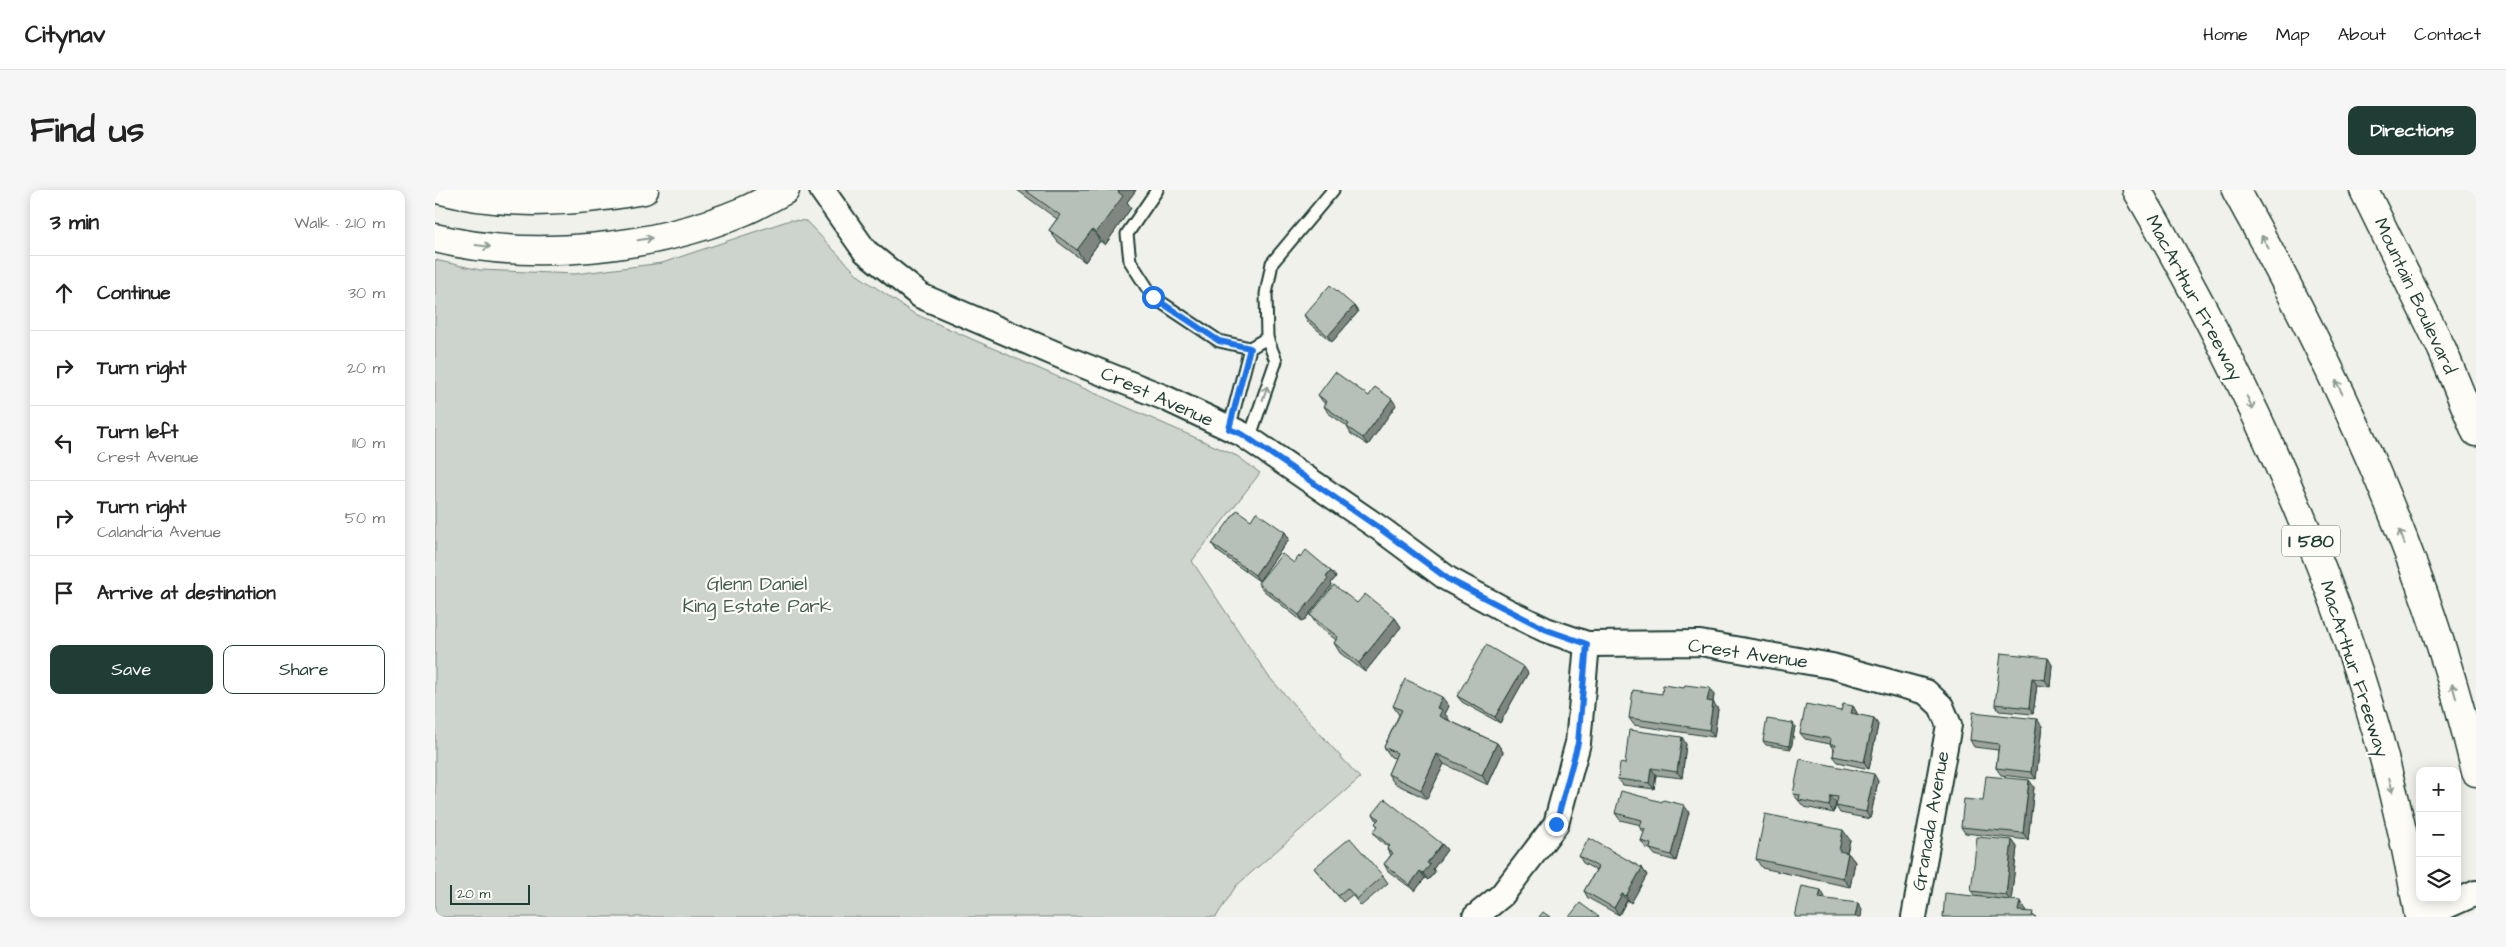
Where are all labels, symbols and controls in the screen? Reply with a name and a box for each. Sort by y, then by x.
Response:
text: Citynav [25,18,105,52]
text: Home [2203,22,2248,47]
text: Map [2276,22,2310,47]
text: About [2338,22,2386,47]
text: Contact [2414,22,2481,47]
text: Find us [30,106,144,155]
button: Directions [2348,106,2476,155]
text: 3 min [50,208,99,237]
street label: MacArthur Freeway [2138,210,2250,387]
text: Walk · 210 m [294,212,385,234]
street label: Mountain Boulevard [2367,213,2463,379]
one-way arrow [636,233,652,243]
one-way arrow [2260,235,2270,250]
one-way arrow [475,241,491,251]
icon: ahead [50,279,78,307]
text: Continue [97,280,171,307]
text: 30 m [348,282,385,304]
route start [1142,286,1165,309]
icon: right [50,354,78,382]
text: Turn right [97,355,186,382]
text: 20 m [347,357,385,379]
street label: Crest Avenue [1096,360,1218,434]
one-way arrow [2334,380,2343,395]
one-way arrow [1261,386,1270,401]
one-way arrow [2245,395,2255,410]
text: Turn left [97,419,178,446]
icon: left [50,429,78,457]
text: 110 m [352,432,385,454]
text: Crest Avenue [97,446,199,468]
text: Turn right [97,494,186,521]
icon: right [50,504,78,532]
text: 50 m [345,507,385,529]
text: Calandria Avenue [97,521,221,543]
road number: I 580 [2282,526,2340,556]
one-way arrow [2397,530,2406,545]
park label: Glenn Daniel King Estate Park [683,571,832,621]
street label: MacArthur Freeway [2312,577,2396,762]
icon: arrive [50,579,78,607]
text: Arrive at destination [97,580,276,607]
street label: Crest Avenue [1686,632,1810,676]
button: Save [50,645,213,694]
button: Share [223,645,385,694]
one-way arrow [2449,683,2459,699]
street label: Granada Avenue [1905,749,1957,893]
map controls [2416,767,2461,902]
button: + [2416,767,2461,812]
one-way arrow [2387,776,2396,792]
button: − [2416,812,2461,857]
route end [1545,813,1568,836]
button: layers [2416,857,2461,902]
scale bar [450,882,530,905]
text: 20 m [457,884,490,904]

